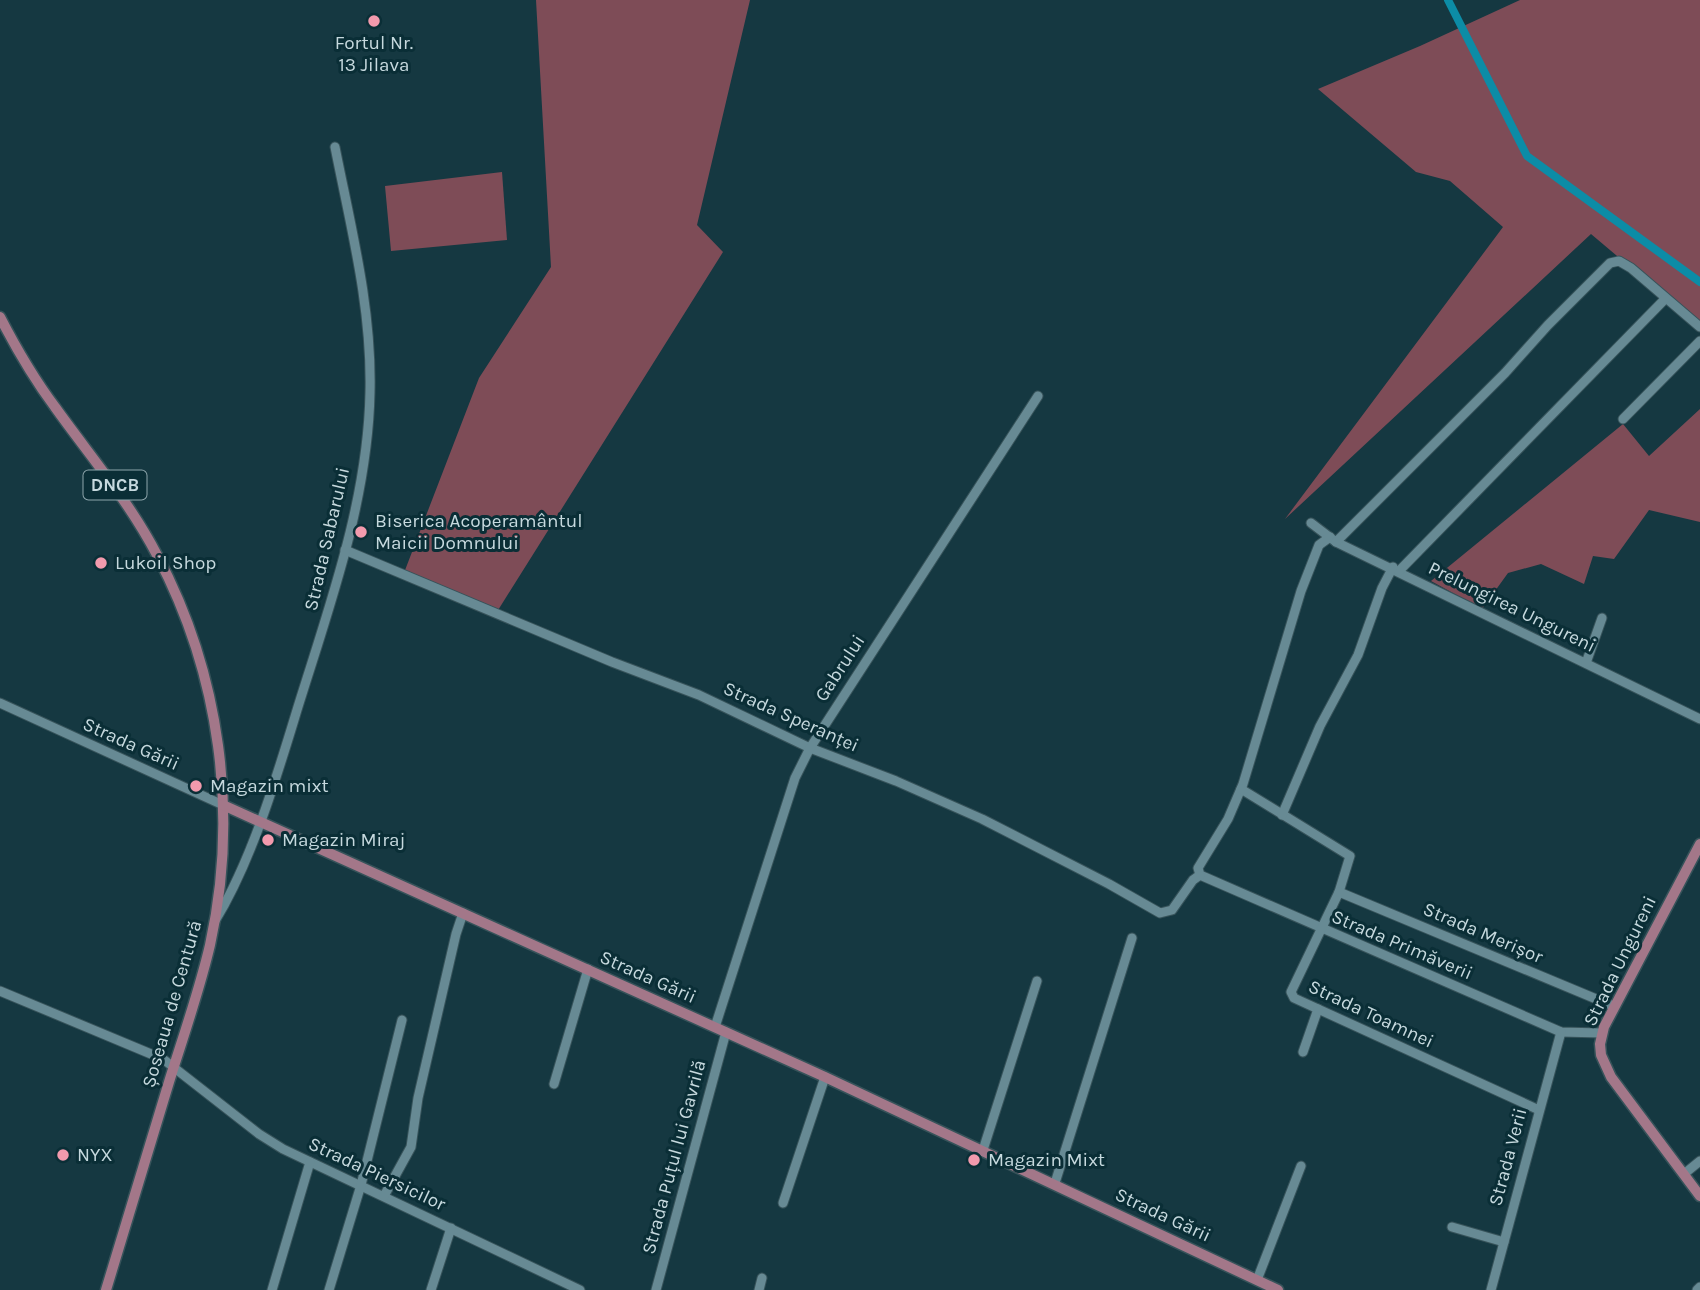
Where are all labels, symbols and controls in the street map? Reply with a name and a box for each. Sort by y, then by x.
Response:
marker: Fortul Nr. 13 Jilava [366,13,382,29]
place label: Fortul Nr. 13 Jilava [335,32,413,76]
street label: Strada Sabarului [300,465,354,613]
road number: DNCB [83,471,146,500]
place label: Biserica Acoperamântul Maicii Domnului [375,510,582,554]
marker: Biserica Acoperamântul Maicii Domnului [353,524,369,540]
place label: Lukoil Shop [115,552,216,574]
marker: Lukoil Shop [93,555,109,571]
street label: Prelungirea Ungureni [1425,557,1599,657]
street label: Gabrului [810,631,870,705]
street label: Strada Speranței [720,677,862,757]
street label: Strada Gării [79,713,183,775]
place label: Magazin mixt [210,775,329,797]
marker: Magazin mixt [188,778,204,794]
place label: Magazin Miraj [282,829,405,851]
marker: Magazin Miraj [260,832,276,848]
street label: Strada Ungureni [1579,892,1661,1030]
street label: Strada Merișor [1420,898,1546,968]
street label: Strada Primăverii [1328,905,1476,985]
street label: Șoseaua de Centură [138,918,206,1090]
street label: Strada Gării [596,946,700,1008]
street label: Strada Toamnei [1305,975,1437,1053]
street label: Strada Puțul lui Gavrilă [637,1057,711,1257]
street label: Strada Verii [1484,1106,1532,1208]
street label: Strada Piersicilor [305,1133,449,1215]
place label: NYX [77,1144,113,1166]
marker: NYX [55,1147,71,1163]
place label: Magazin Mixt [988,1149,1105,1171]
marker: Magazin Mixt [966,1152,982,1168]
street label: Strada Gării [1112,1183,1214,1247]

